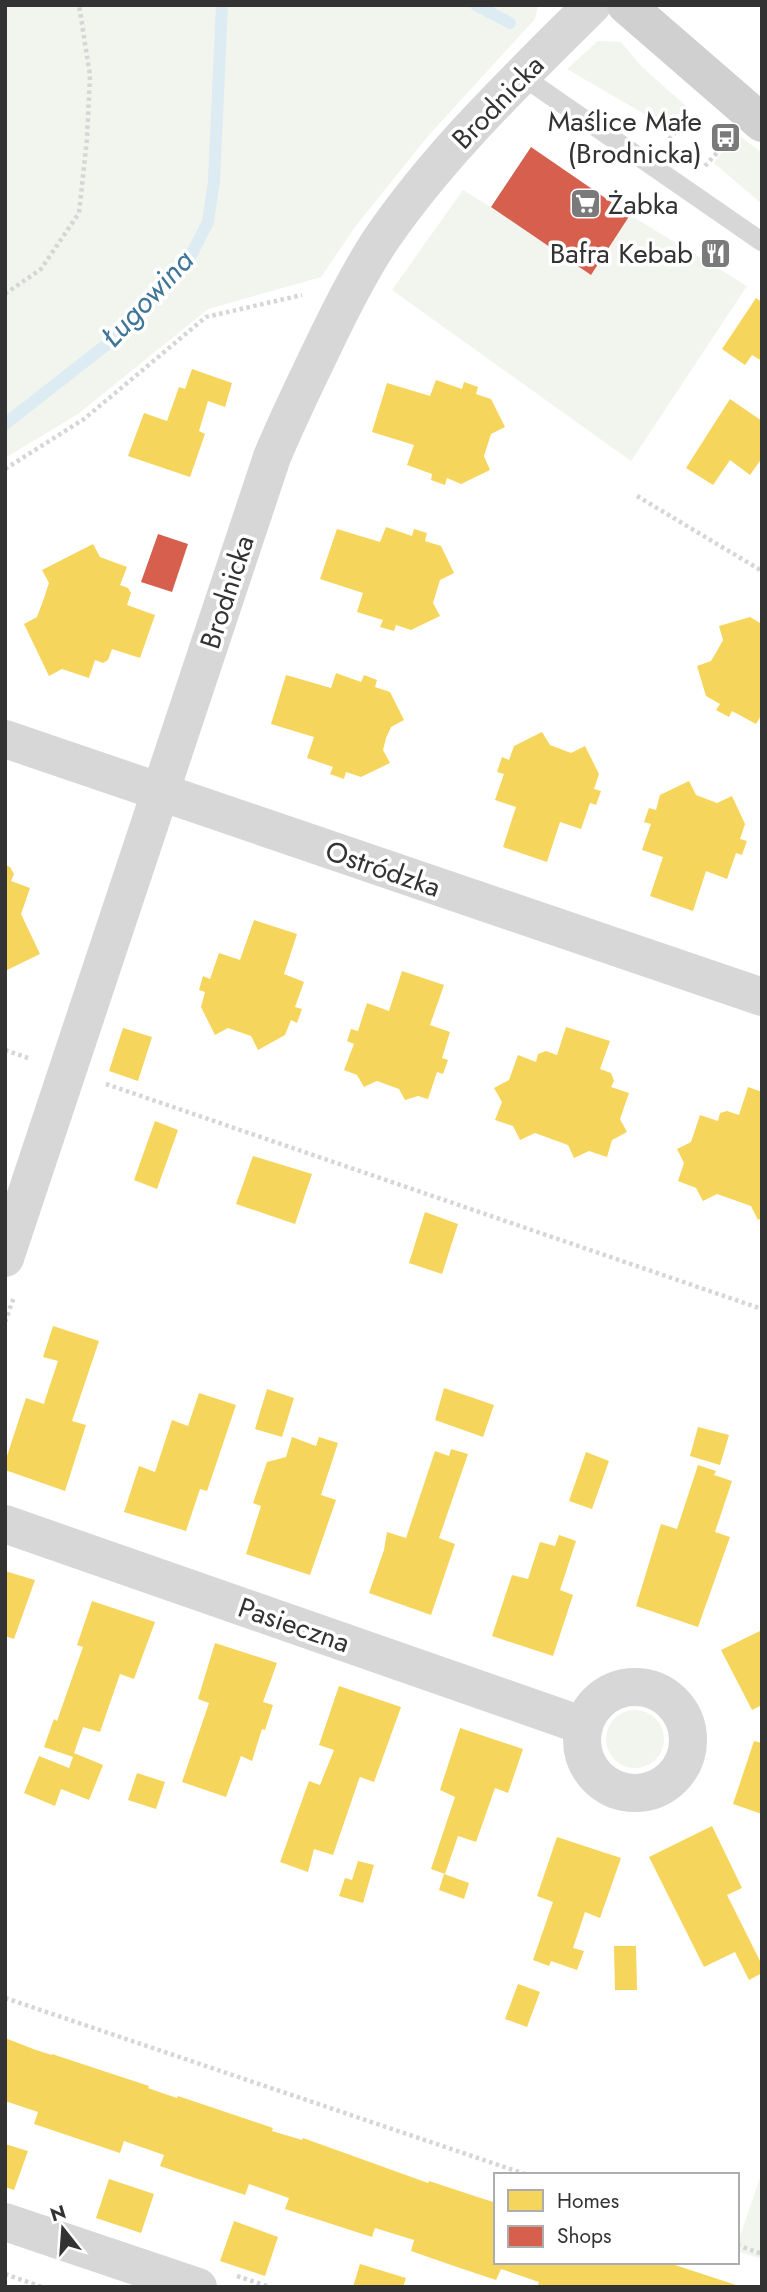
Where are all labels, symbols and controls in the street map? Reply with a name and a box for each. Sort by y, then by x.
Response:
street label: Brodnicka [443,46,553,158]
place label: Maślice Małe (Brodnicka) [548,101,702,174]
bus stop icon: Maślice Małe (Brodnicka) [708,120,742,154]
place label: Żabka [608,184,678,225]
supermarket icon: Żabka [568,187,602,221]
place label: Bafra Kebab [550,233,693,274]
restaurant icon: Bafra Kebab [699,236,733,270]
water label: Ługowina [91,240,204,356]
street label: Brodnicka [189,530,265,654]
street label: Ostródzka [320,830,446,908]
street label: Pasieczna [233,1587,355,1663]
legend [494,2173,739,2264]
text: Homes [557,2186,619,2216]
north arrow [28,2194,98,2264]
text: N [47,2198,69,2228]
text: Shops [557,2221,611,2251]

